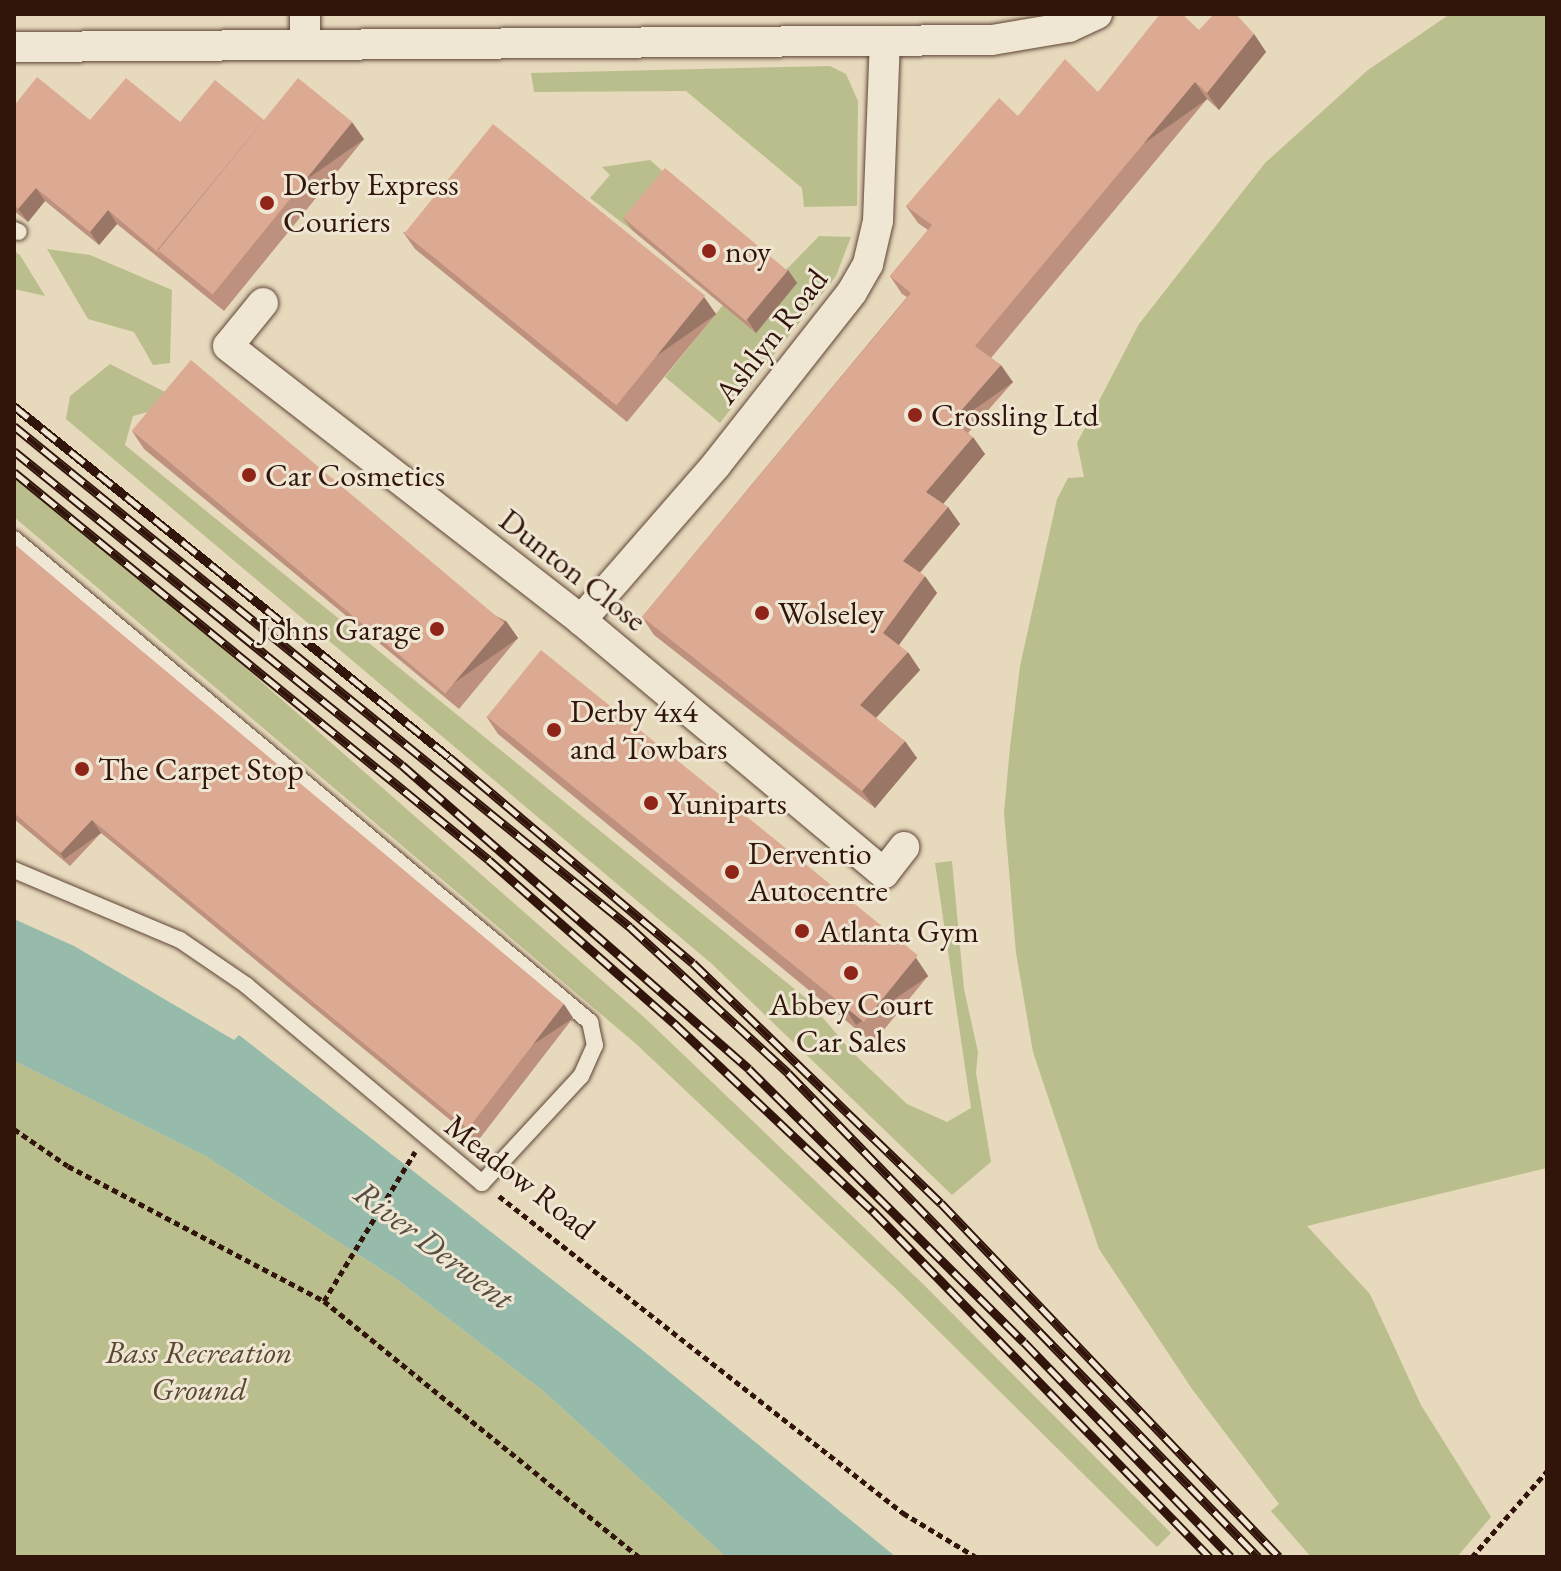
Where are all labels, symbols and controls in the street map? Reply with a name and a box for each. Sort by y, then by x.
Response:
place label: Derby Express Couriers [283,166,459,241]
marker: Derby Express Couriers [258,194,276,212]
place label: noy [725,232,771,270]
marker: noy [700,242,718,260]
street label: Ashlyn Road [706,261,836,411]
place label: Crossling Ltd [931,396,1099,434]
marker: Crossling Ltd [906,406,924,424]
place label: Car Cosmetics [265,456,445,494]
marker: Car Cosmetics [240,466,258,484]
street label: Dunton Close [492,501,654,639]
place label: Wolseley [778,594,884,632]
marker: Wolseley [753,604,771,622]
place label: Johns Garage [259,610,421,648]
marker: Johns Garage [428,620,446,638]
place label: Derby 4x4 and Towbars [570,693,727,768]
marker: Derby 4x4 and Towbars [545,721,563,739]
place label: The Carpet Stop [98,750,304,788]
marker: The Carpet Stop [73,760,91,778]
place label: Yuniparts [667,784,787,822]
marker: Yuniparts [642,794,660,812]
place label: Derventio Autocentre [748,835,888,910]
marker: Derventio Autocentre [723,863,741,881]
place label: Atlanta Gym [818,912,979,950]
marker: Atlanta Gym [793,922,811,940]
marker: Abbey Court Car Sales [842,964,860,982]
place label: Abbey Court Car Sales [769,986,933,1061]
street label: Meadow Road [437,1106,603,1248]
water label: River Derwent [346,1172,522,1318]
park label: Bass Recreation Ground [106,1334,292,1409]

